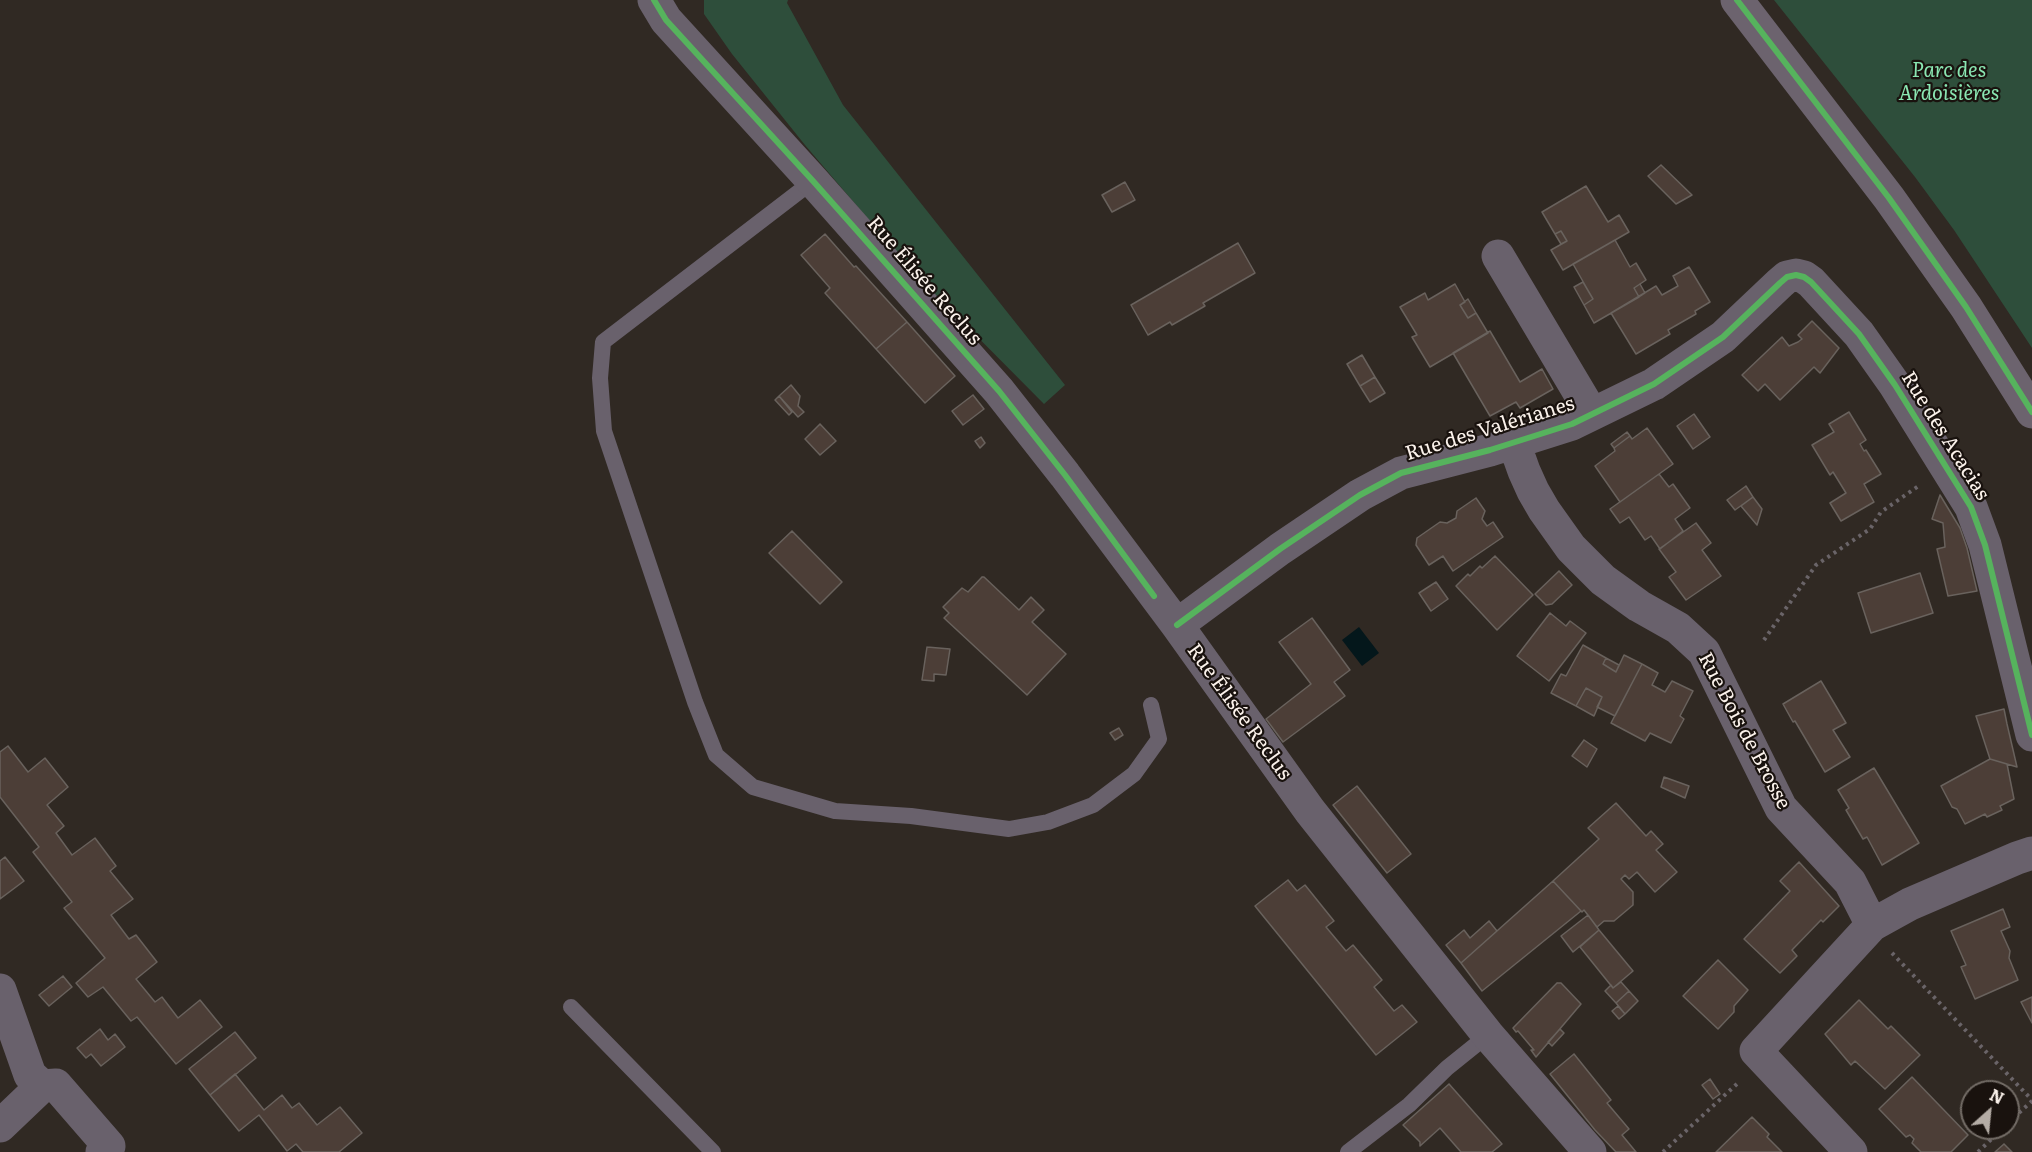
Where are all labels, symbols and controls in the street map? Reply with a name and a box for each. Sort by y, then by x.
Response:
park label: Parc des Ardoisières [1899,59,1999,106]
street label: Rue Élisée Reclus [862,212,986,350]
street label: Rue des Acacias [1896,367,1994,505]
street label: Rue des Valérianes [1403,392,1577,466]
street label: Rue Élisée Reclus [1181,639,1297,785]
street label: Rue Bois de Brosse [1693,649,1795,813]
north arrow [1960,1080,2020,1140]
text: N [1986,1082,2009,1109]

